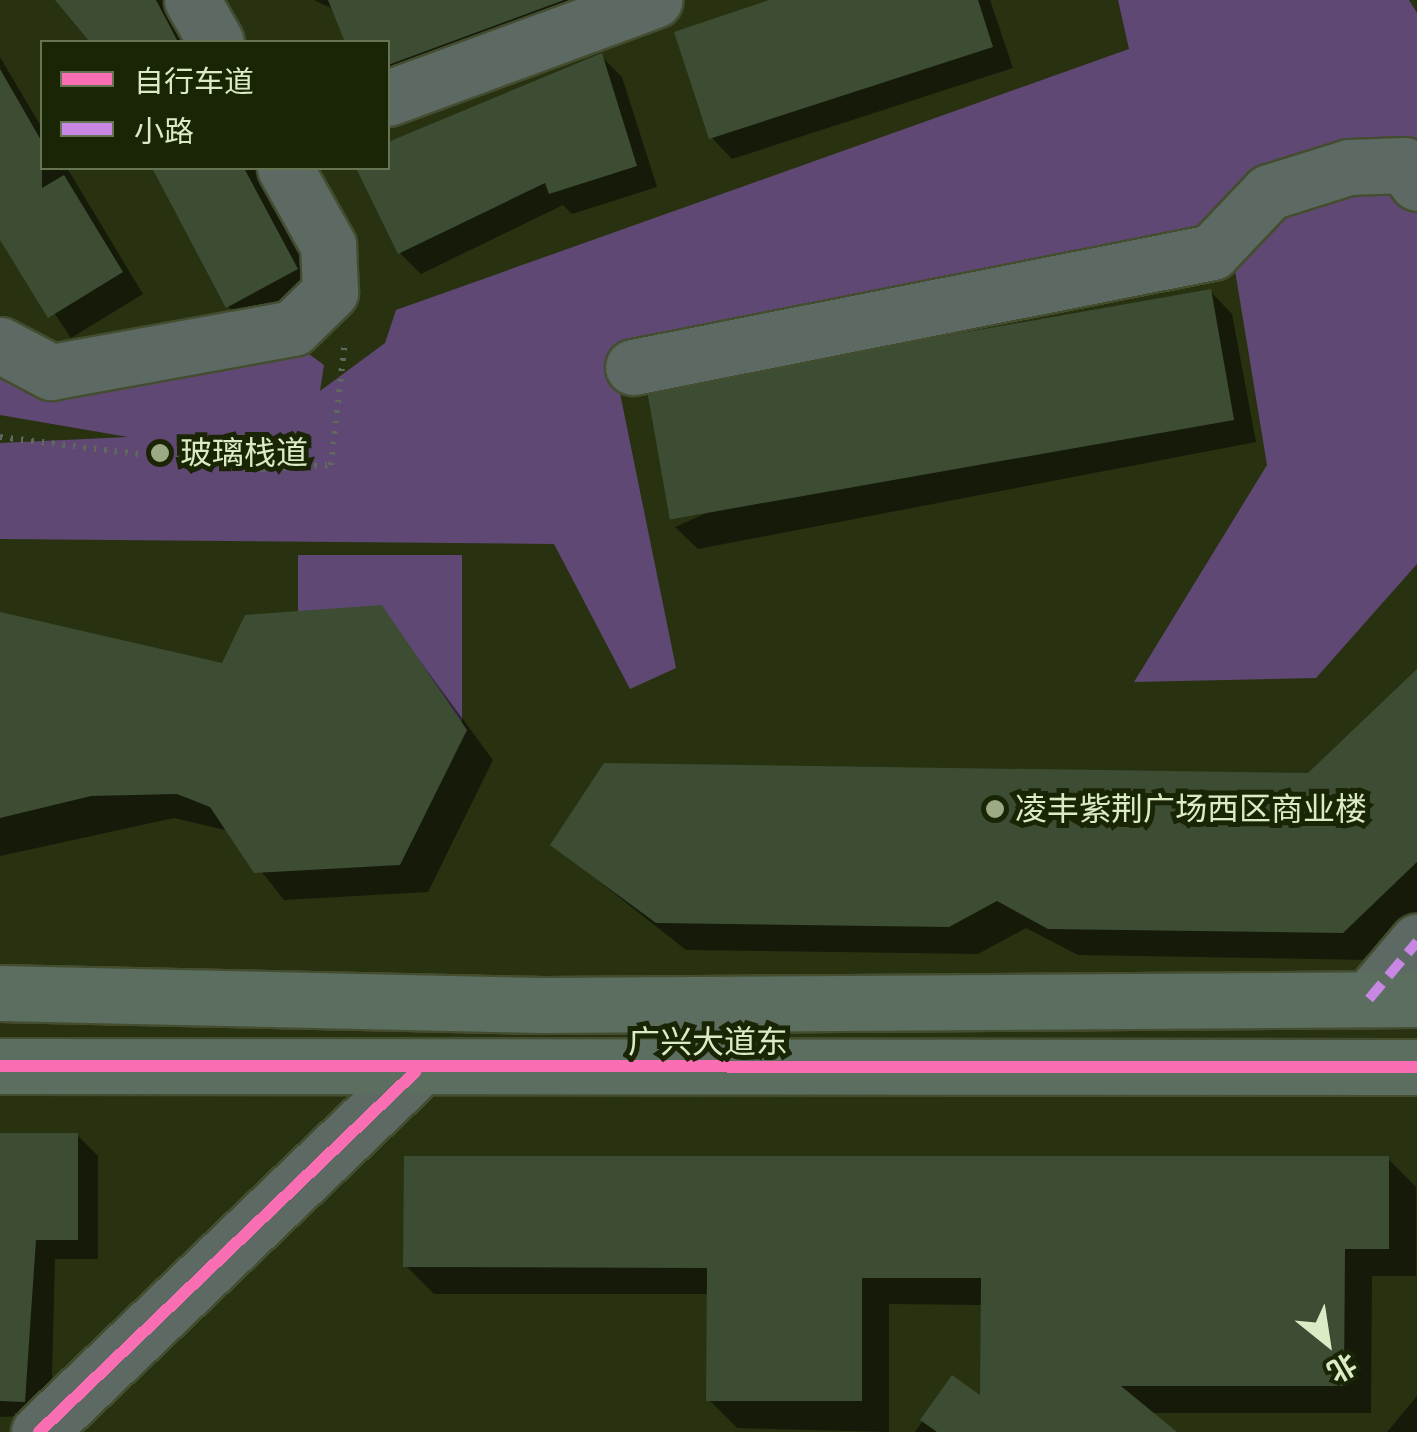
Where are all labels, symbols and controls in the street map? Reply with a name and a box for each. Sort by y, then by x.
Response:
legend [40,40,390,170]
text: 自行车道 [134,62,254,101]
text: 小路 [134,112,194,151]
place label: 玻璃栈道 [180,434,308,472]
marker: 玻璃栈道 [149,442,171,464]
place label: 凌丰紫荆广场西区商业楼 [1015,790,1367,828]
marker: 凌丰紫荆广场西区商业楼 [984,798,1006,820]
street label: 广兴大道东 [628,1023,788,1061]
north arrow [1277,1292,1377,1392]
text: 北 [1321,1345,1363,1391]

